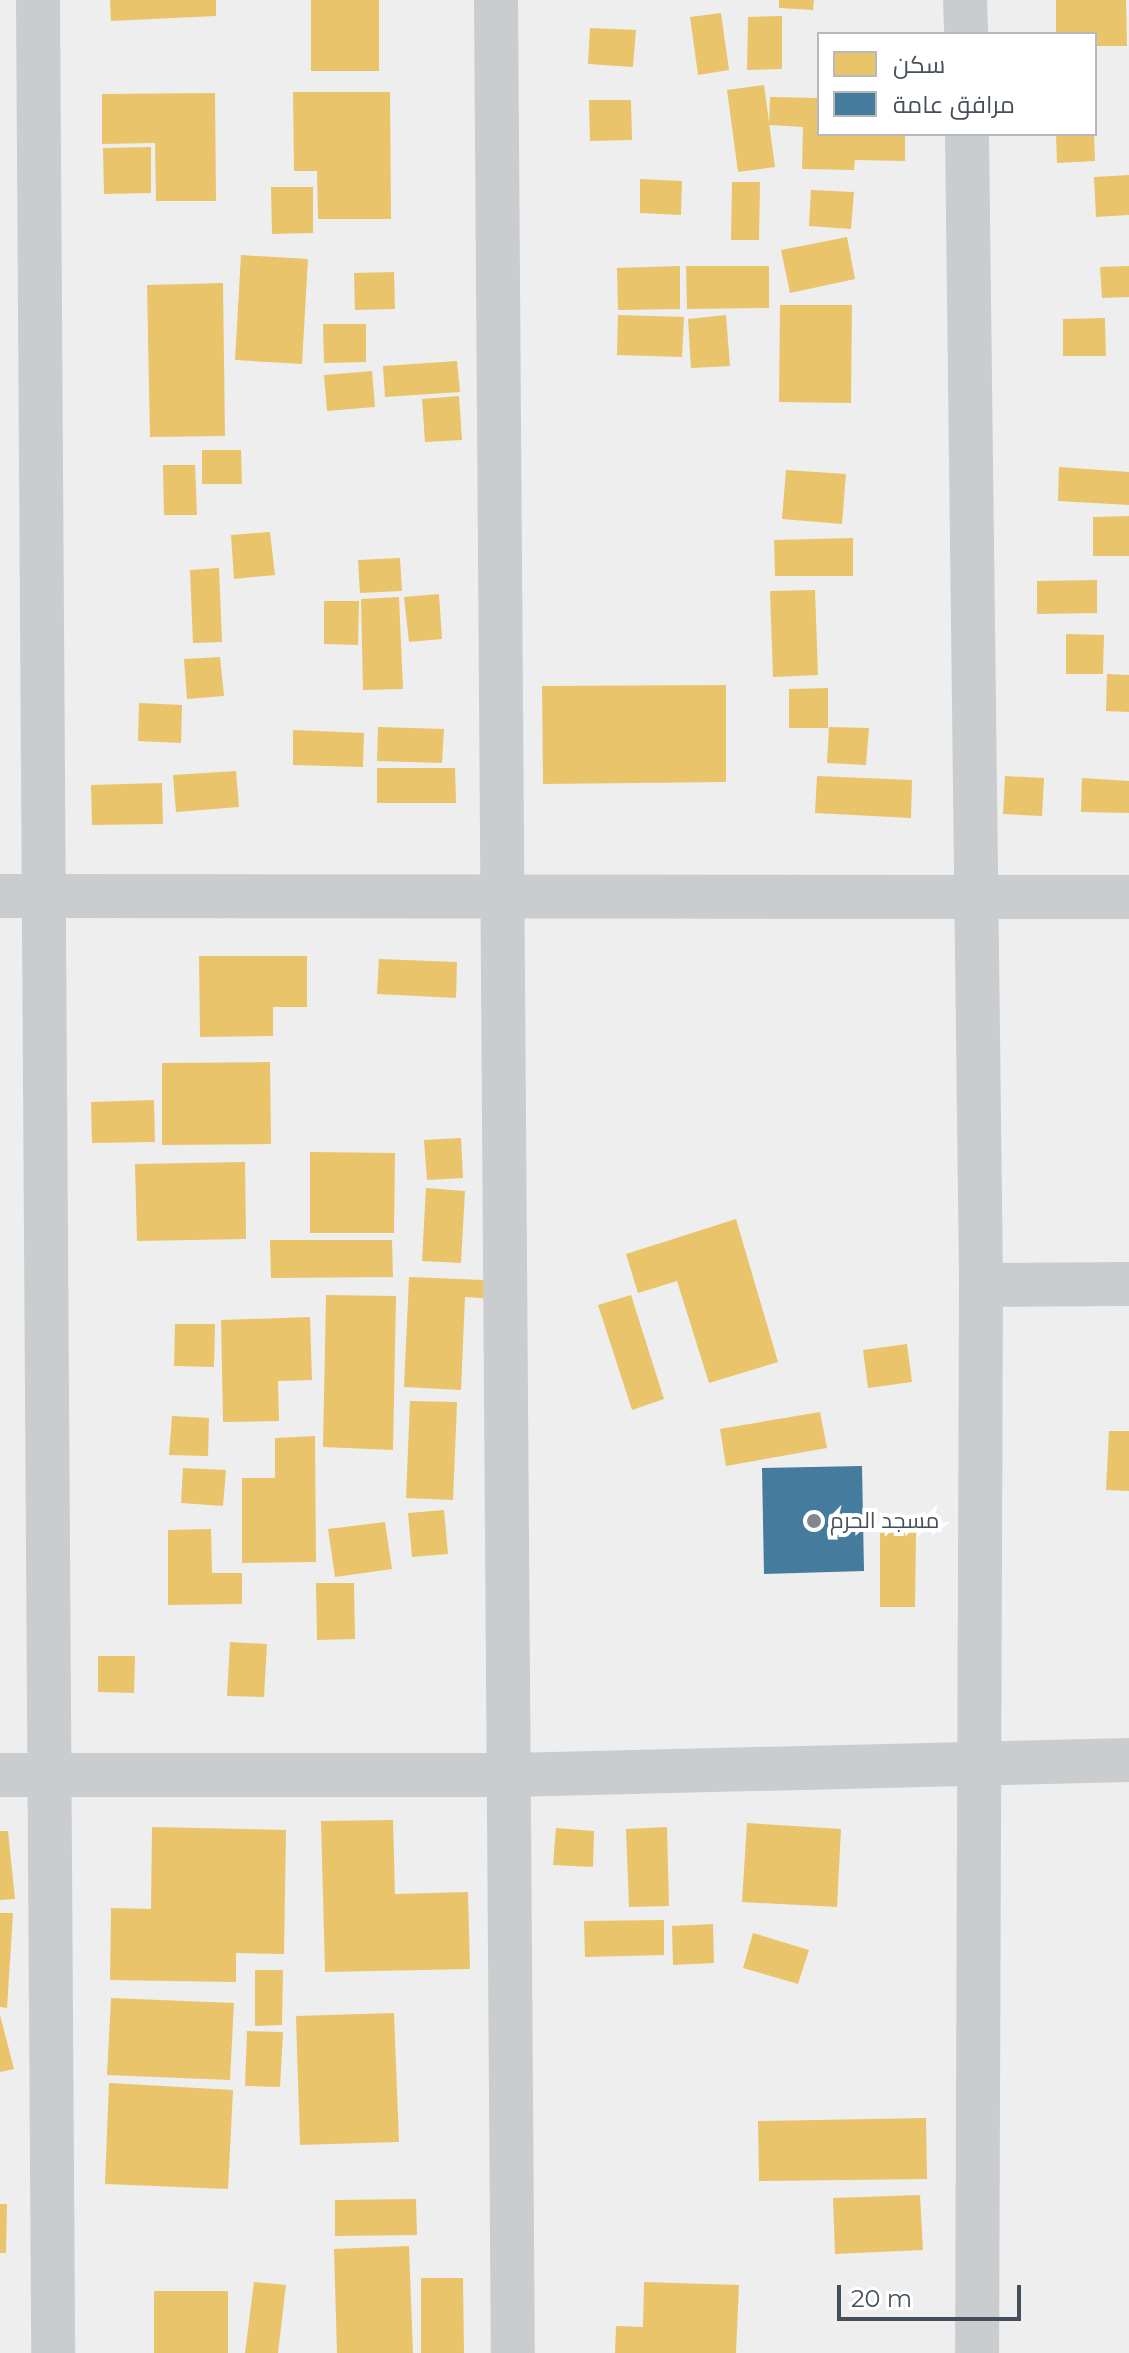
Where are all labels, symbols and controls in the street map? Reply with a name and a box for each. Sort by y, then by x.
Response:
legend [817,32,1097,136]
text: سكن [893,50,945,79]
text: مرافق عامة [893,90,1015,119]
place label: مسجد الحرم [830,1508,939,1534]
marker: مسجد الحرم [805,1512,823,1530]
scale bar [841,2269,1025,2319]
text: 20 m [851,2284,912,2313]

